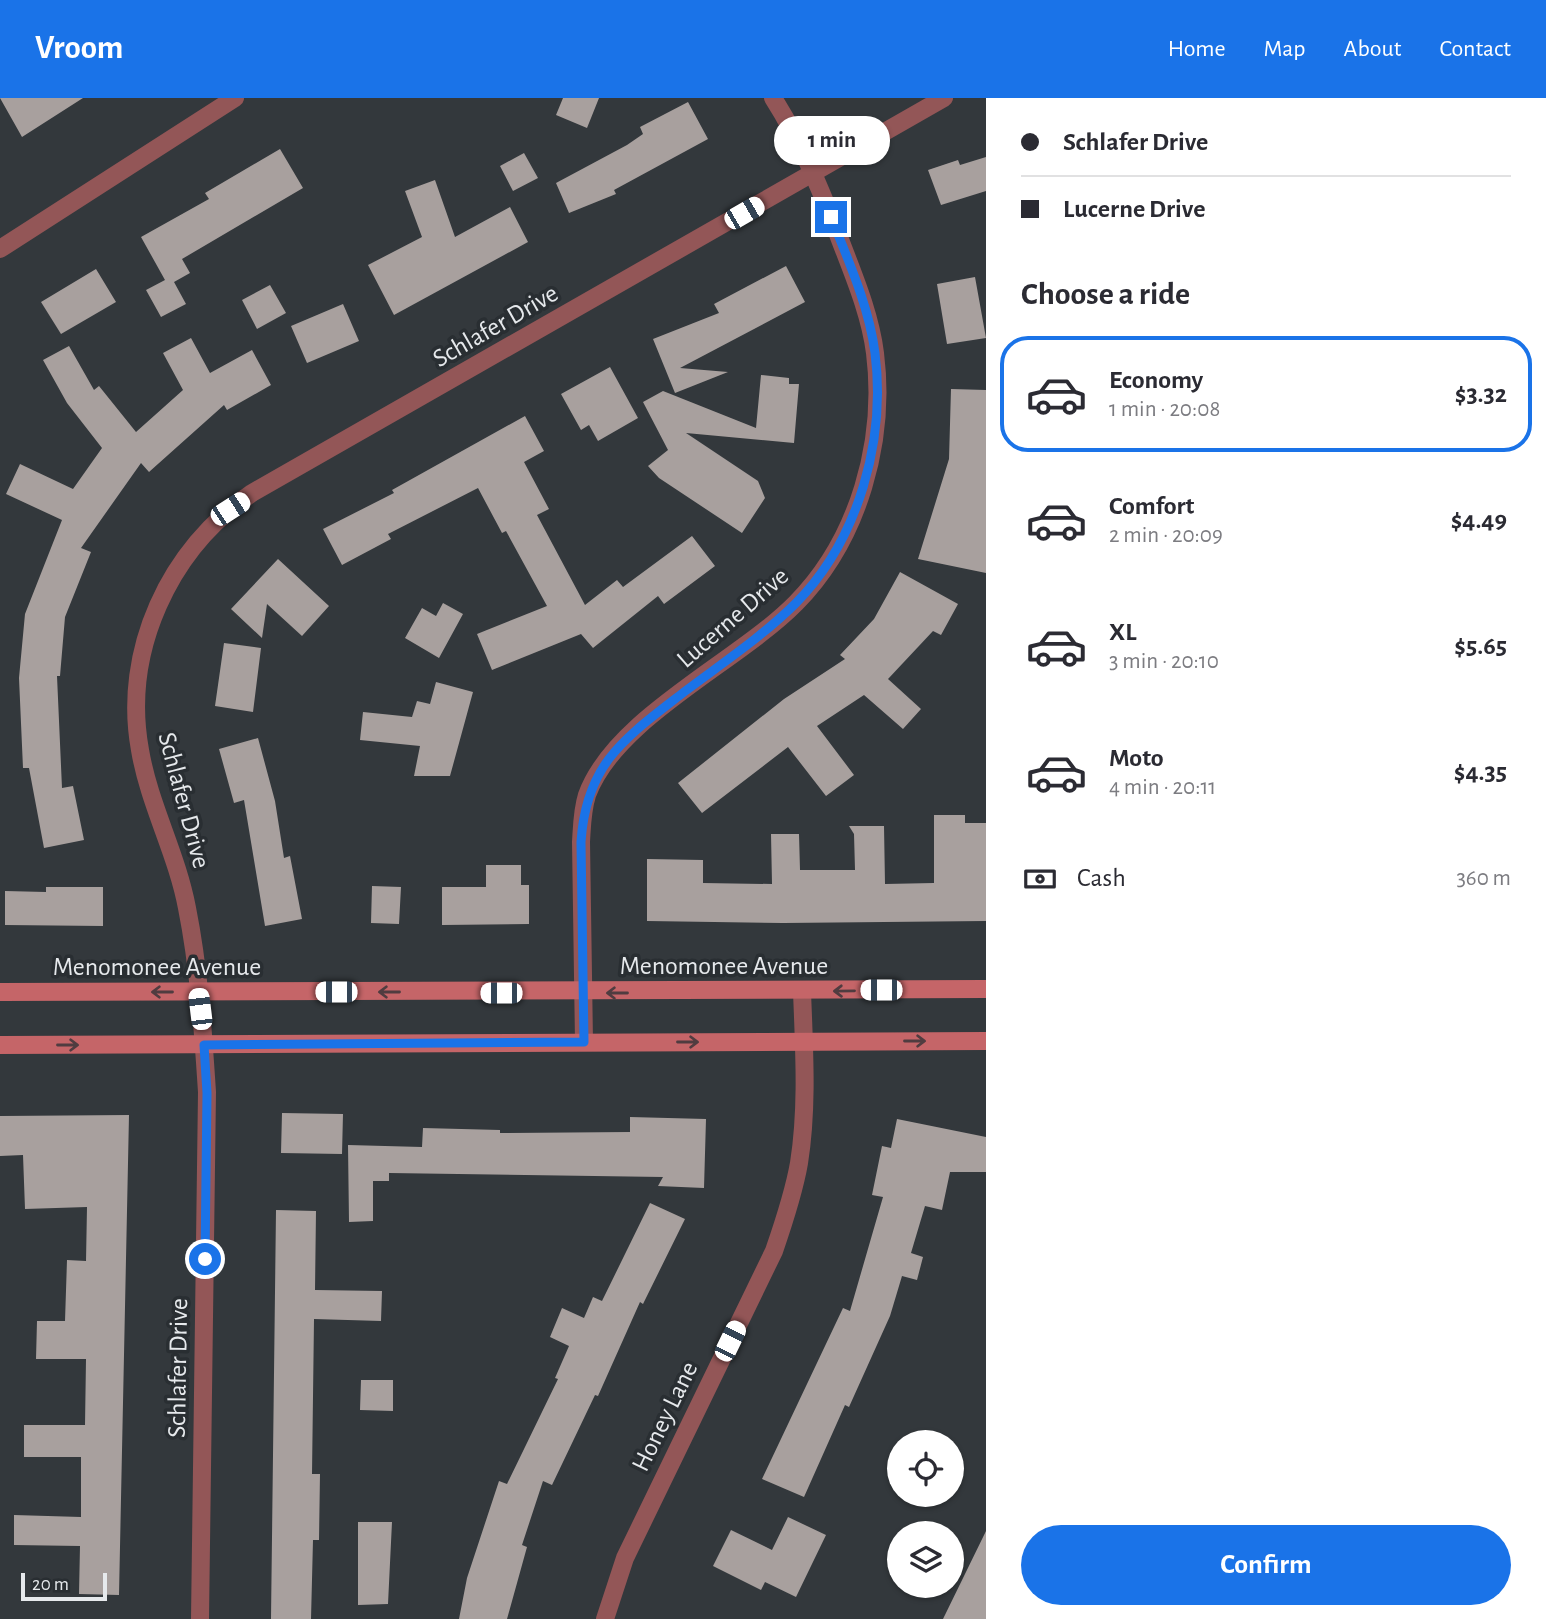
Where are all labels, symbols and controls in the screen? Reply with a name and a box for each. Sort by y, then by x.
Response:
text: Vroom [35,32,123,65]
text: Home [1168,37,1226,61]
text: Map [1264,37,1306,61]
text: About [1344,37,1401,61]
text: Contact [1439,37,1511,61]
callout: 1 min [773,116,889,164]
text: 1 min [808,129,856,152]
text: Schlafer Drive [1063,129,1208,155]
car [721,193,768,233]
text: Lucerne Drive [1063,196,1205,222]
route end [815,201,847,233]
text: Choose a ride [1021,278,1190,310]
street label: Schlafer Drive [429,280,562,372]
icon: car [1025,363,1088,426]
text: Economy [1109,367,1203,393]
text: $3.32 [1455,381,1507,407]
text: 1 min · 20:08 [1109,398,1220,421]
car [207,489,254,529]
icon: car [1025,489,1088,552]
text: Comfort [1109,493,1194,519]
text: $4.49 [1451,507,1507,533]
text: 2 min · 20:09 [1109,524,1223,547]
street label: Lucerne Drive [672,563,793,673]
icon: car [1025,615,1088,678]
text: XL [1109,619,1136,645]
text: $5.65 [1454,633,1507,659]
text: 3 min · 20:10 [1109,650,1219,673]
street label: Schlafer Drive [153,729,215,871]
icon: car [1025,741,1088,804]
text: Moto [1109,745,1164,771]
text: $4.35 [1454,759,1507,785]
text: 4 min · 20:11 [1109,776,1216,799]
icon: cash [1021,860,1059,898]
text: Cash [1077,865,1126,891]
text: 360 m [1456,867,1511,890]
street label: Menomonee Avenue [620,953,828,979]
street label: Menomonee Avenue [53,954,261,980]
car [861,980,903,1001]
car [316,982,358,1003]
car [481,983,523,1004]
one-way arrow [833,984,856,998]
one-way arrow [151,985,174,999]
one-way arrow [378,985,401,999]
one-way arrow [606,986,629,999]
car [188,987,213,1031]
one-way arrow [903,1034,926,1048]
one-way arrow [676,1035,699,1048]
one-way arrow [56,1038,79,1052]
route start [189,1243,221,1275]
street label: Schlafer Drive [164,1298,192,1438]
car [712,1318,749,1364]
street label: Honey Lane [627,1357,703,1475]
map controls [887,1430,964,1598]
button: locate [887,1430,964,1507]
button: layers [887,1521,964,1598]
button: Confirm [1021,1525,1511,1605]
scale bar [21,1570,107,1602]
text: 20 m [32,1575,69,1594]

